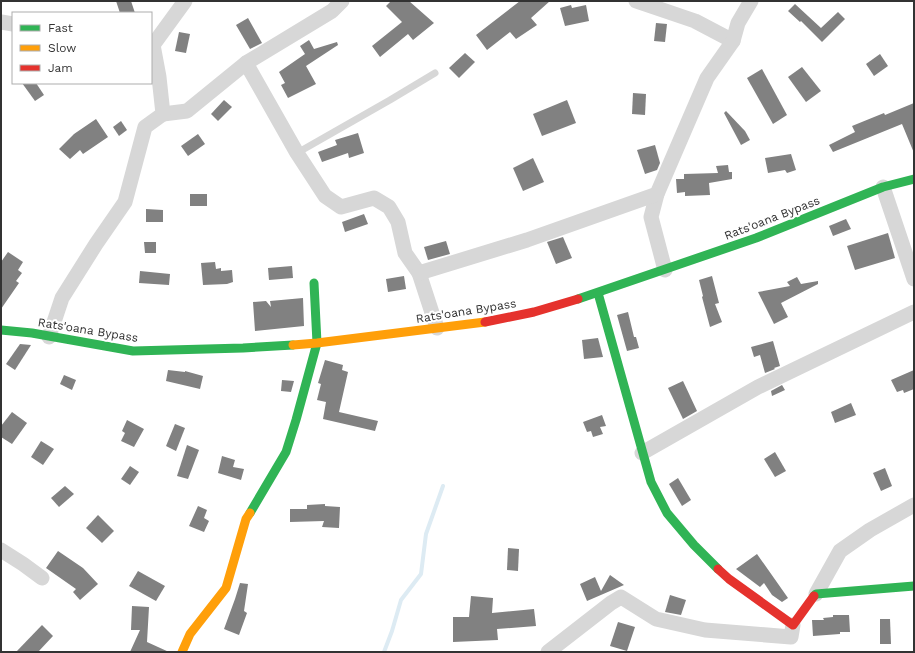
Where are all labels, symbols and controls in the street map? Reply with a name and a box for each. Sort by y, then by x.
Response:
legend [12,12,152,84]
text: Fast [48,21,73,35]
text: Slow [48,41,76,55]
text: Jam [48,61,73,75]
street label: Rats'oana Bypass [722,193,822,243]
street label: Rats'oana Bypass [415,296,517,326]
street label: Rats'oana Bypass [37,315,139,345]

